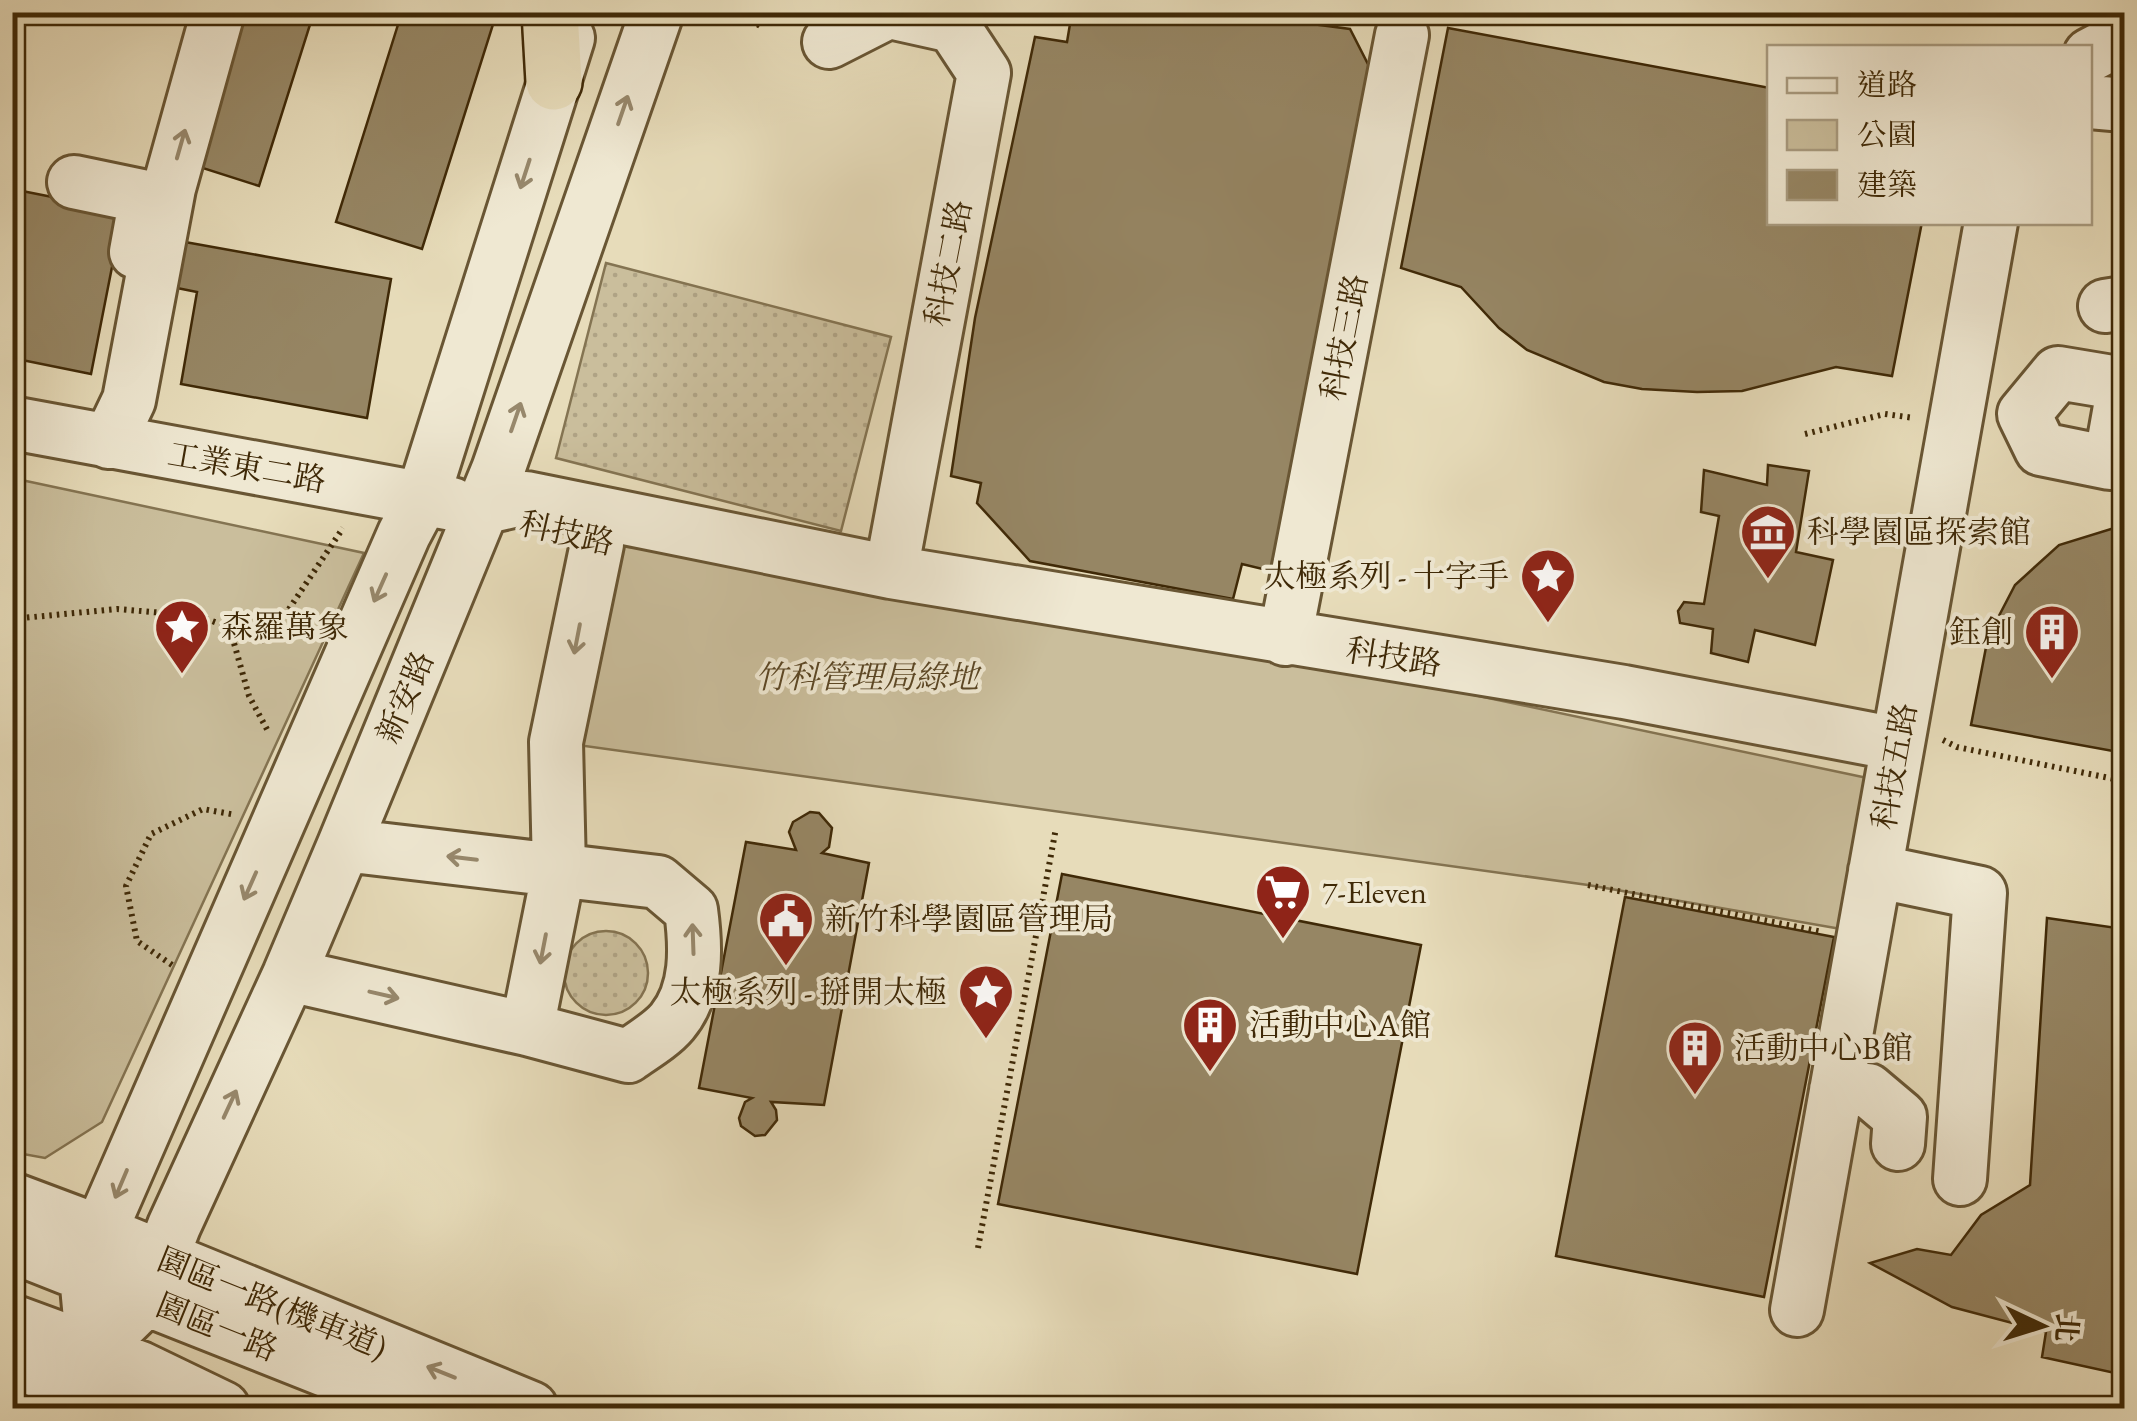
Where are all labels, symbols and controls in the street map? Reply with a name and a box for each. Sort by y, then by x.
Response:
legend [1767,45,2092,225]
text: 道路 [1857,65,1917,104]
one-way arrow [615,95,633,126]
text: 公園 [1857,115,1917,154]
one-way arrow [173,129,192,160]
one-way arrow [514,158,532,190]
text: 建築 [1857,165,1917,204]
street label: 科技二路 [915,196,981,330]
street label: 科技三路 [1311,270,1377,404]
one-way arrow [509,401,527,433]
street label: 工業東二路 [165,432,329,502]
street label: 科技路 [515,502,619,564]
museum icon: 科學園區探索館 [1738,502,1798,581]
place label: 科學園區探索館 [1807,511,2031,553]
place icon: 太極系列 - 十字手 [1518,546,1578,625]
place label: 太極系列 - 十字手 [1263,555,1509,597]
one-way arrow [370,572,388,603]
place icon: 森羅萬象 [152,597,212,676]
building icon: 鈺創 [2022,602,2082,681]
place label: 森羅萬象 [221,606,349,648]
place label: 鈺創 [1949,611,2013,653]
one-way arrow [567,622,586,654]
street label: 科技路 [1343,629,1445,685]
street label: 新安路 [367,645,443,749]
park label: 竹科管理局綠地 [755,656,982,698]
street label: 科技五路 [1862,699,1926,833]
one-way arrow [447,848,479,867]
supermarket icon: 7-Eleven [1253,862,1313,941]
one-way arrow [240,870,258,901]
place label: 7-Eleven [1322,871,1427,913]
public building icon: 新竹科學園區管理局 [756,889,816,968]
place label: 新竹科學園區管理局 [825,898,1113,940]
one-way arrow [684,924,703,956]
one-way arrow [533,932,552,964]
place icon: 太極系列 - 掰開太極 [956,962,1016,1041]
place label: 太極系列 - 掰開太極 [669,971,947,1013]
one-way arrow [367,987,399,1005]
building icon: 活動中心A館 [1180,995,1240,1074]
place label: 活動中心A館 [1249,1004,1431,1046]
building icon: 活動中心B館 [1665,1018,1725,1097]
place label: 活動中心B館 [1734,1027,1913,1069]
one-way arrow [221,1090,240,1120]
one-way arrow [111,1168,129,1199]
street label: 園區一路(機車道) [152,1239,392,1367]
north arrow [1992,1276,2092,1376]
street label: 園區一路 [150,1285,284,1369]
text: 北 [2048,1313,2086,1343]
one-way arrow [426,1361,456,1379]

